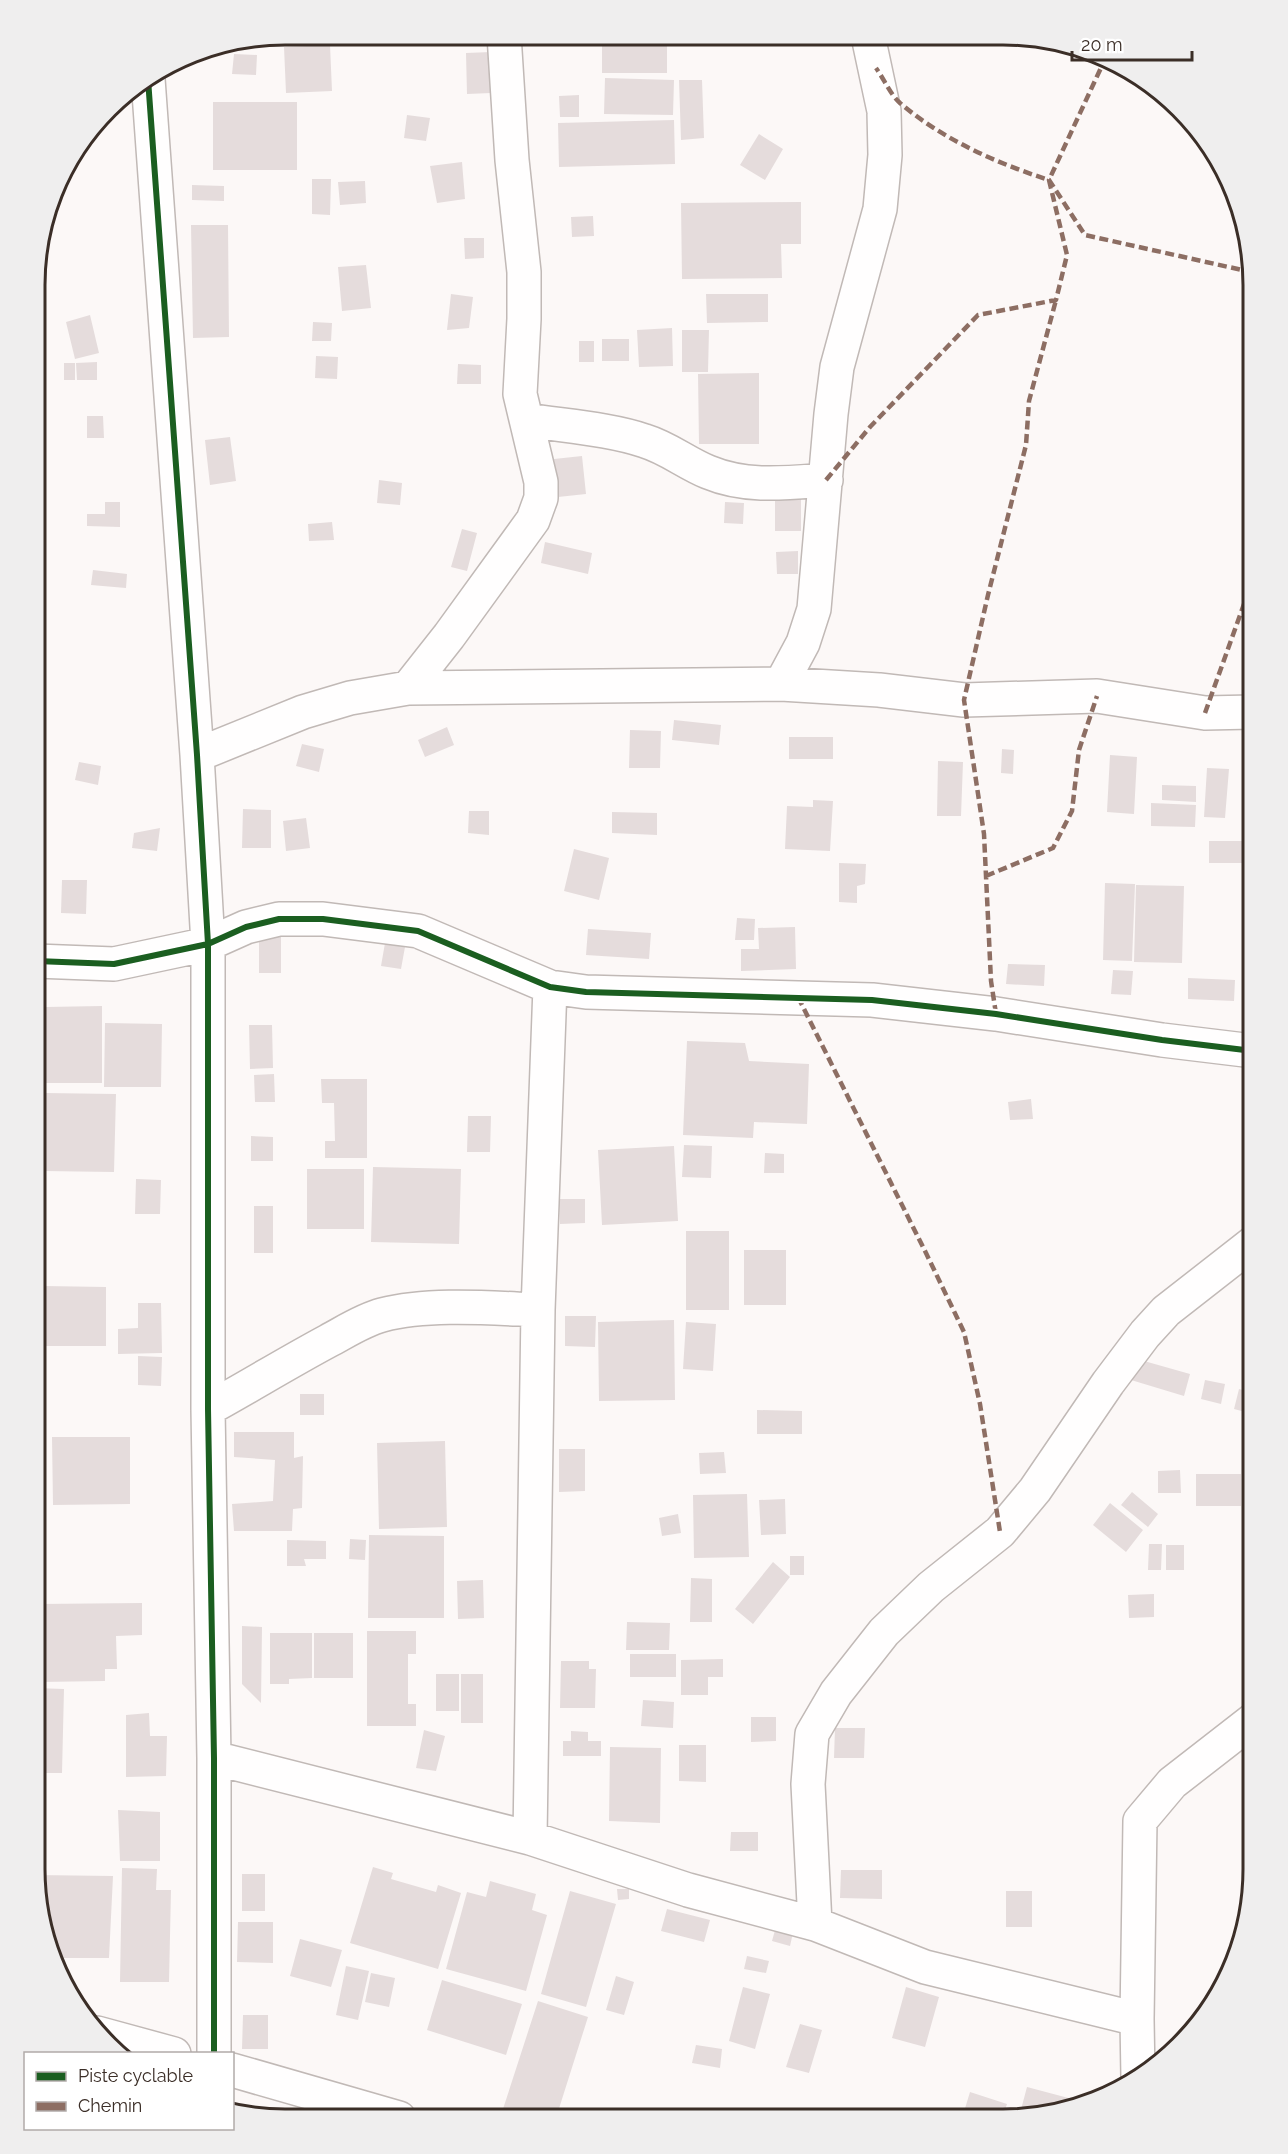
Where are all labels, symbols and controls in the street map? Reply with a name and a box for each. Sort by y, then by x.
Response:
scale bar [1072,24,1192,62]
text: 20 m [1081,34,1123,55]
legend [24,2052,234,2130]
text: Piste cyclable [78,2065,194,2086]
text: Chemin [78,2095,142,2116]

